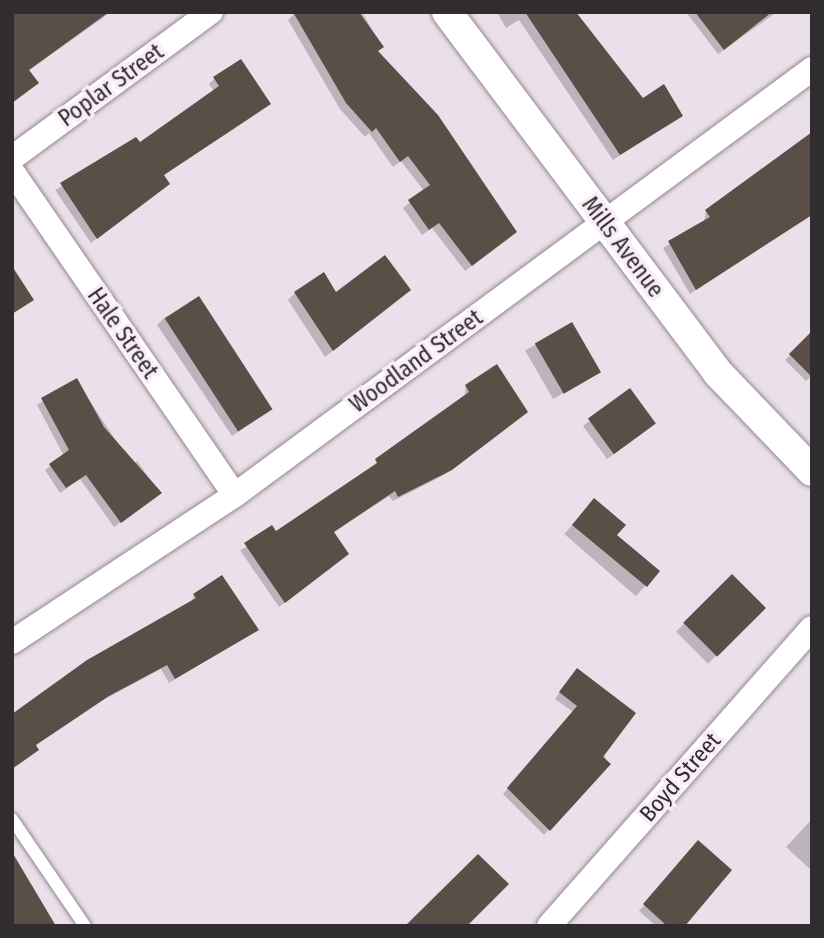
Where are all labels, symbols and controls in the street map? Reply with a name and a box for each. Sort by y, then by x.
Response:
street label: Poplar Street [53,38,169,132]
street label: Mills Avenue [576,191,670,303]
street label: Hale Street [82,282,164,384]
street label: Woodland Street [344,304,488,418]
street label: Boyd Street [634,727,726,827]

